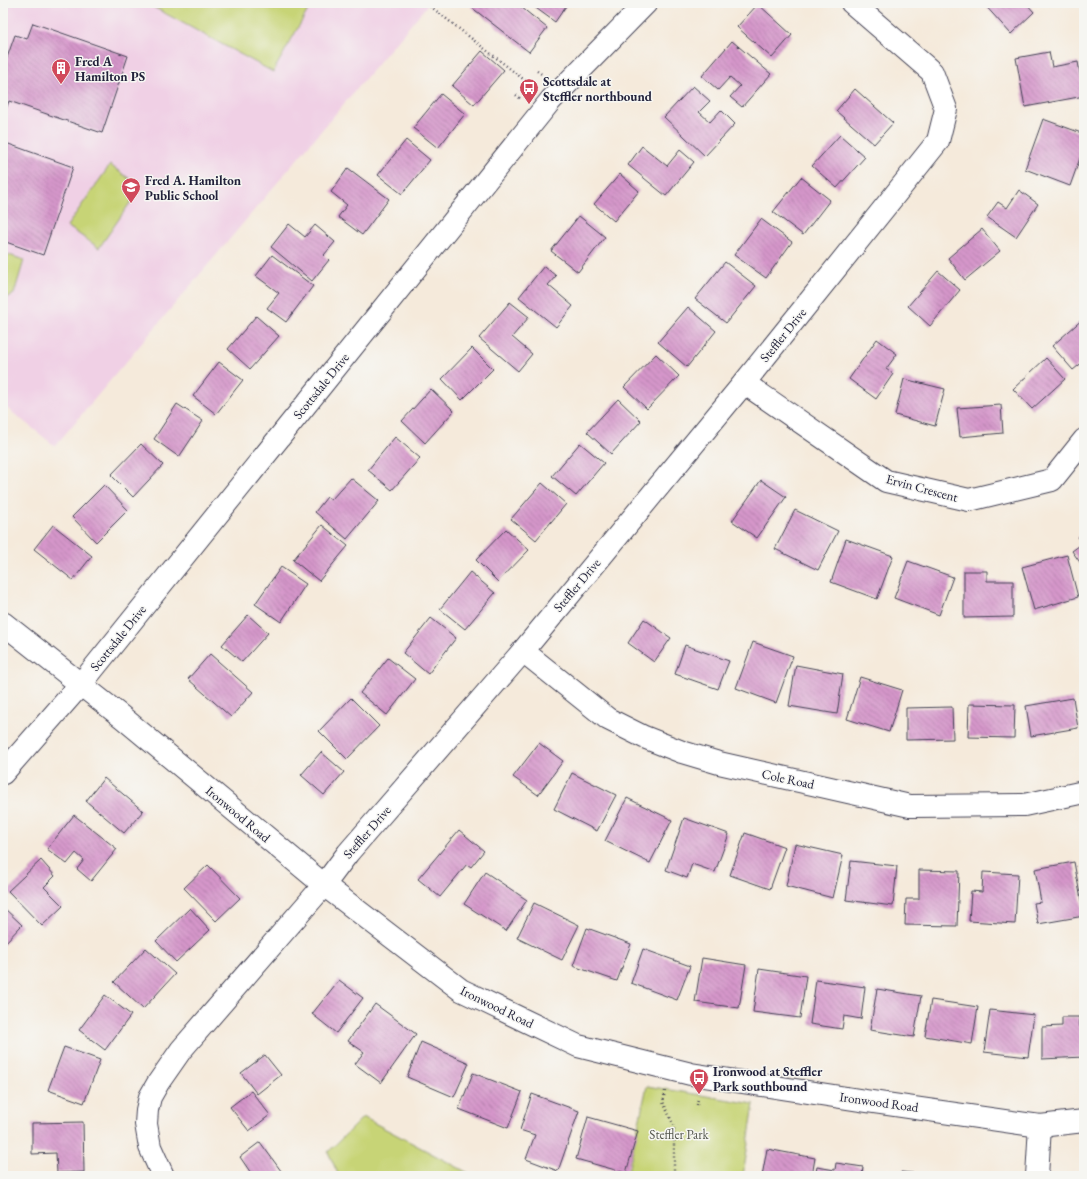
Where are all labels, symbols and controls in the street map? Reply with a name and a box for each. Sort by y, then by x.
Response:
place label: Fred A Hamilton PS [75,53,145,85]
building icon: Fred A Hamilton PS [50,57,72,85]
place label: Scottsdale at Steffler northbound [543,73,653,105]
bus stop icon: Scottsdale at Steffler northbound [518,77,540,105]
place label: Fred A. Hamilton Public School [145,172,242,204]
school or university icon: Fred A. Hamilton Public School [120,176,142,204]
street label: Steffler Drive [756,304,810,366]
street label: Scottsdale Drive [289,349,353,423]
street label: Ervin Crescent [884,470,960,506]
street label: Steffler Drive [550,555,604,615]
street label: Scottsdale Drive [86,601,150,675]
street label: Cole Road [760,765,816,793]
street label: Ironwood Road [202,782,274,846]
street label: Steffler Drive [339,802,395,862]
street label: Ironwood Road [458,982,537,1032]
place label: Ironwood at Steffler Park southbound [713,1063,823,1095]
bus stop icon: Ironwood at Steffler Park southbound [688,1067,710,1095]
street label: Ironwood Road [838,1088,920,1116]
park label: Steffler Park [649,1126,710,1143]

